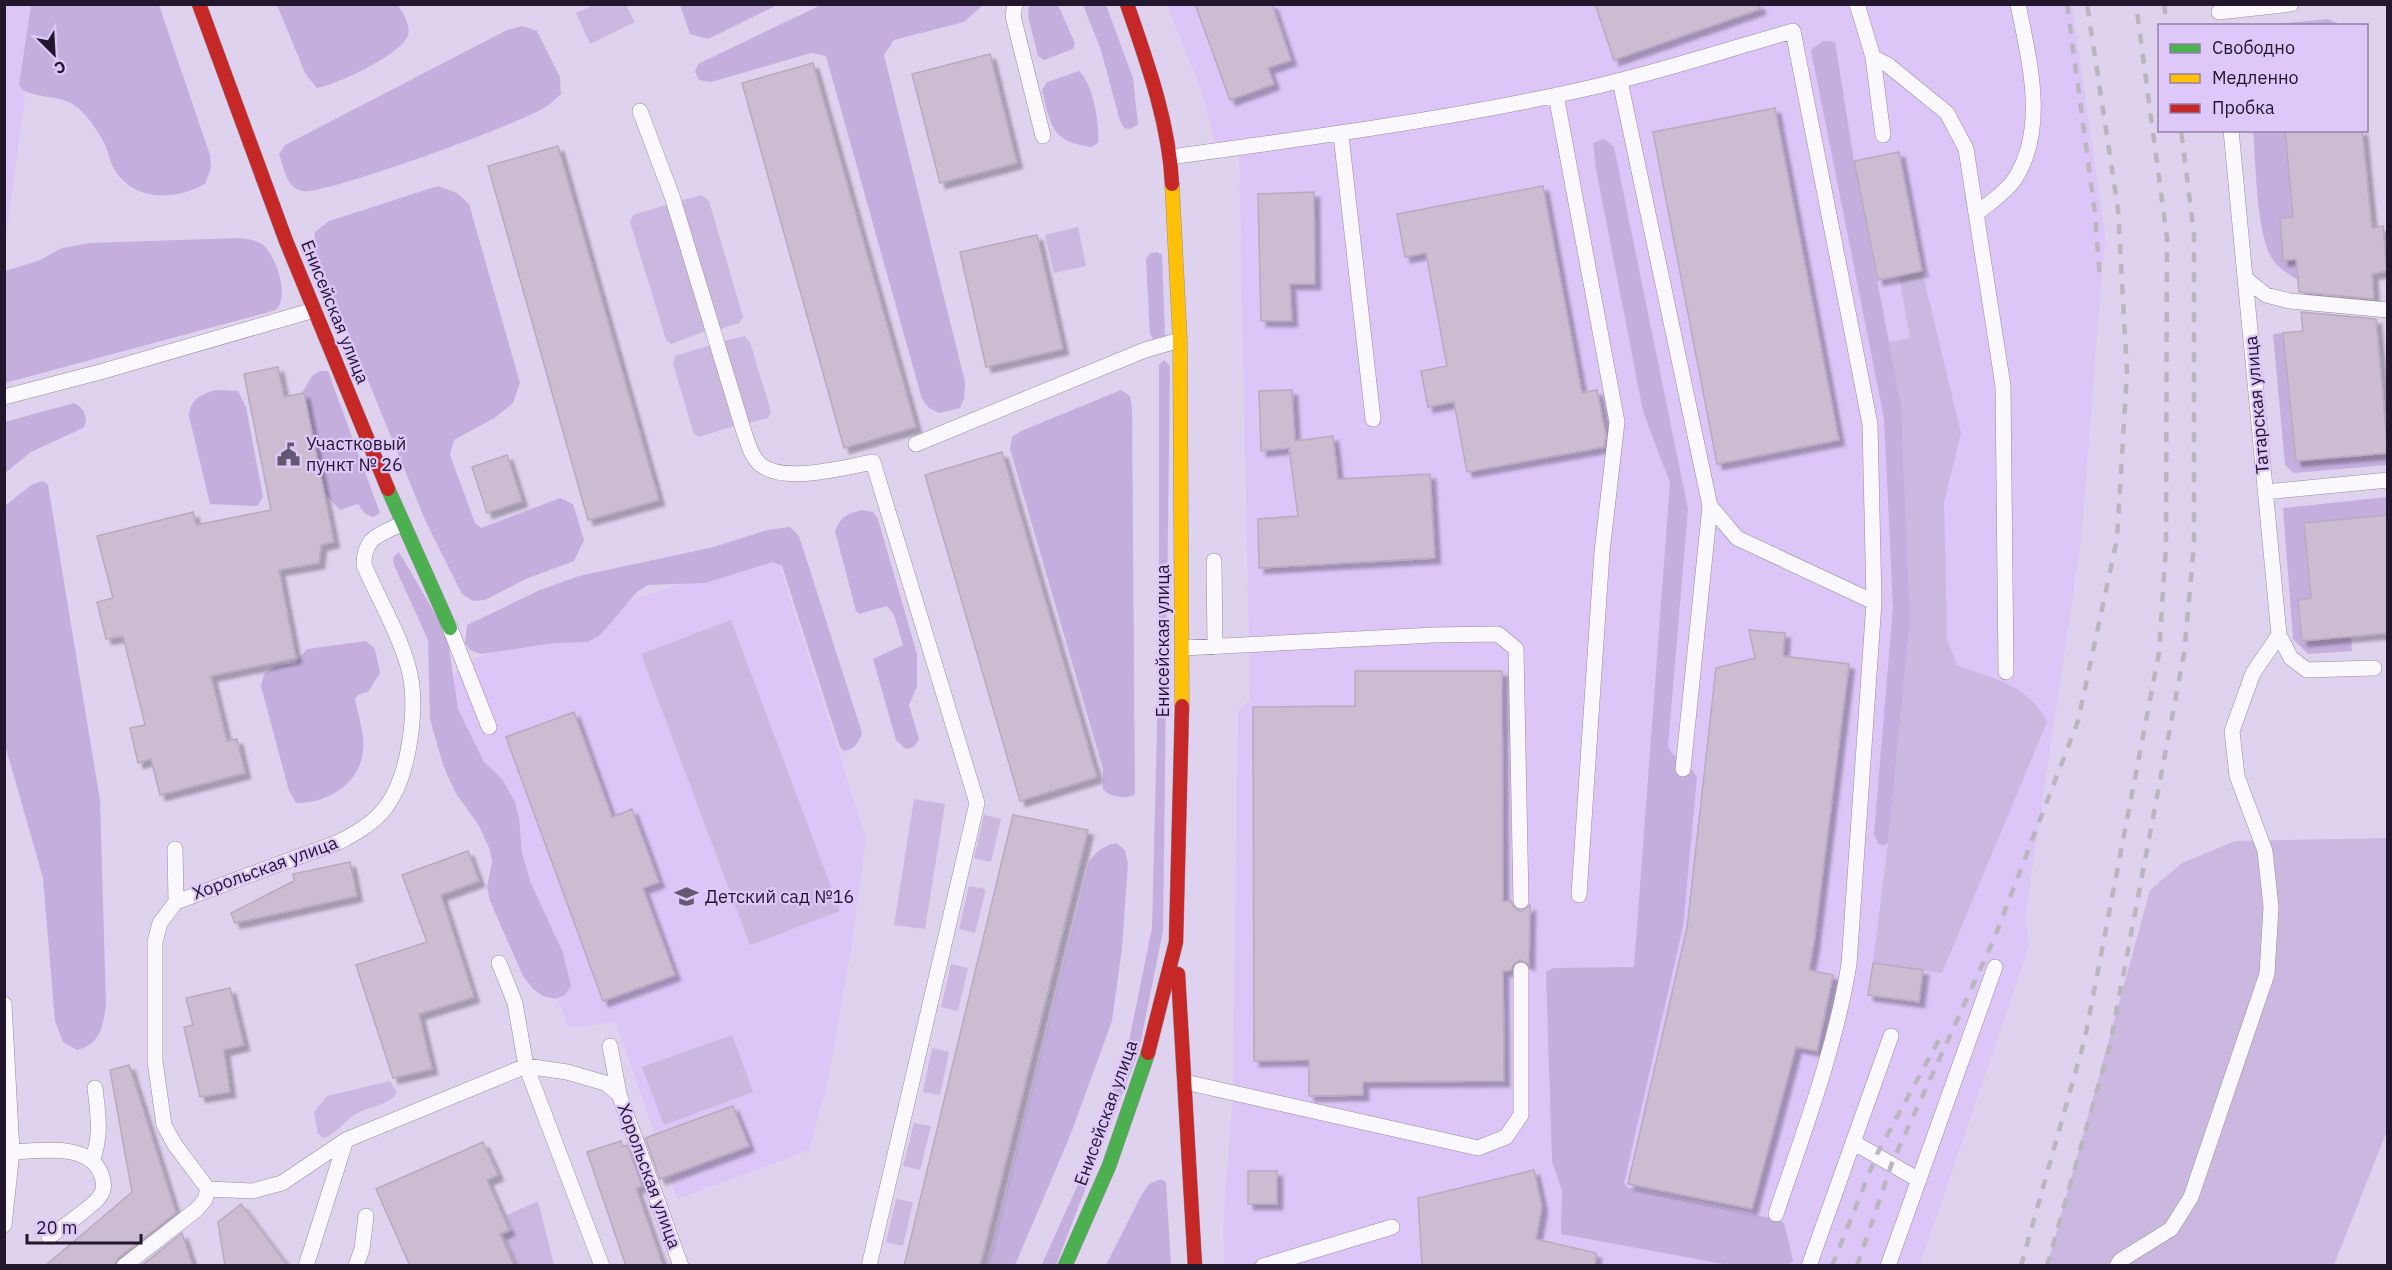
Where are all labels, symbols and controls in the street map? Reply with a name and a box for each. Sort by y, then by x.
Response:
north arrow [24,24,84,84]
legend [2158,24,2368,132]
text: Свободно [2212,36,2295,59]
text: С [51,56,69,79]
text: Медленно [2212,66,2299,89]
text: Пробка [2212,96,2275,119]
street label: Енисейская улица [296,236,375,387]
street label: Татарская улица [2239,335,2274,475]
place label: Участковый пункт № 26 [306,432,406,476]
public building icon: Участковый пункт № 26 [275,441,301,467]
street label: Енисейская улица [1151,564,1174,718]
street label: Хорольская улица [189,830,341,904]
school or university icon: Детский сад №16 [674,884,700,910]
place label: Детский сад №16 [705,885,854,908]
street label: Енисейская улица [1069,1037,1143,1189]
street label: Хорольская улица [613,1100,687,1252]
scale bar [27,1207,141,1245]
text: 20 m [36,1216,78,1239]

